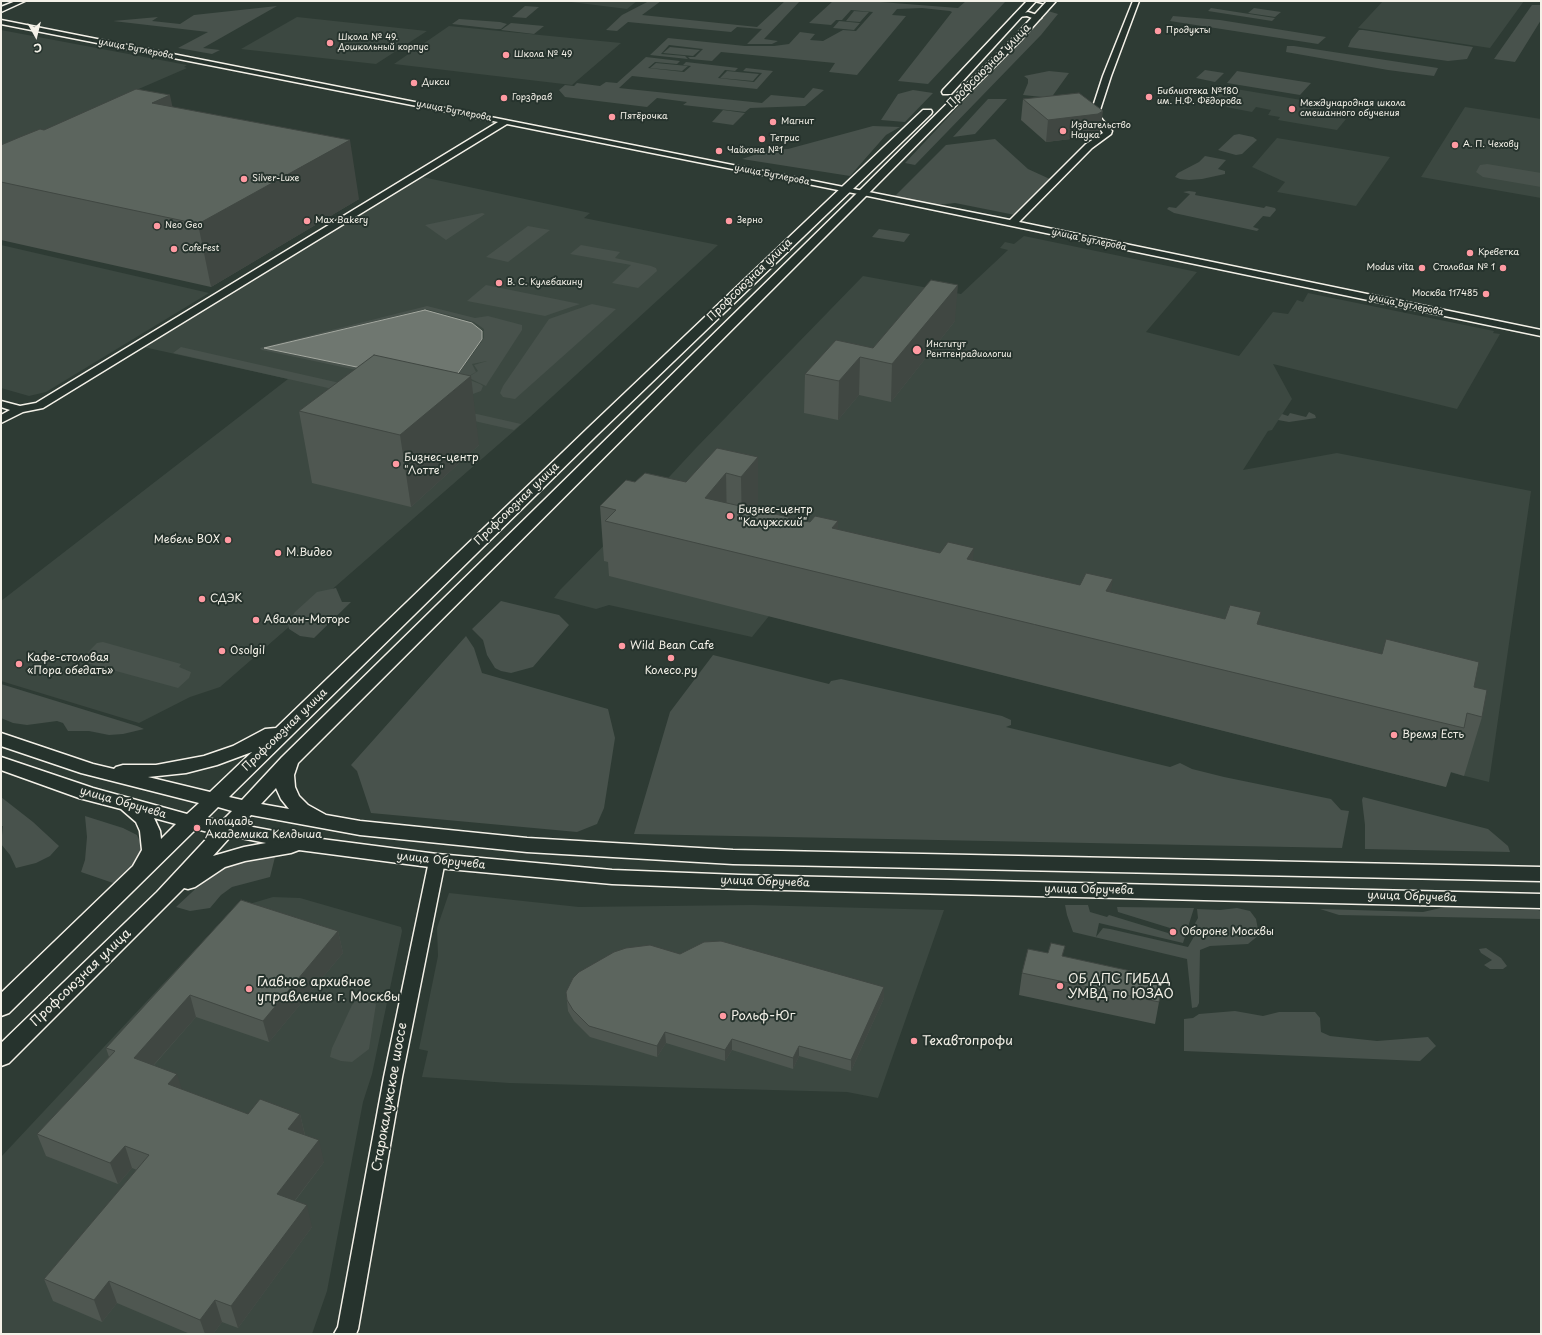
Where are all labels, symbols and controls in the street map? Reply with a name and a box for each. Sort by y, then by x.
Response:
north arrow [16,16,56,56]
street label: Профсоюзная улица [944,21,1034,111]
marker: Продукты [1153,26,1163,36]
place label: Продукты [1166,26,1210,36]
place label: Школа № 49. Дошкольный корпус [338,33,429,54]
street label: улица Бутлерова [98,36,174,62]
marker: Школа № 49. Дошкольный корпус [325,38,335,48]
text: С [32,39,43,57]
marker: Школа № 49 [501,50,511,60]
place label: Школа № 49 [514,50,572,60]
marker: Дикси [409,78,419,88]
place label: Дикси [422,78,450,88]
place label: Библиотека №180 им. Н.Ф. Фёдорова [1157,87,1242,108]
marker: Библиотека №180 им. Н.Ф. Фёдорова [1144,92,1154,102]
marker: Горздрав [499,93,509,103]
place label: Горздрав [512,93,552,103]
street label: улица Бутлерова [416,98,492,124]
place label: Международная школа смешанного обучения [1300,99,1406,120]
marker: Международная школа смешанного обучения [1287,104,1297,114]
marker: Пятёрочка [607,112,617,122]
place label: Пятёрочка [620,112,668,122]
marker: Магнит [768,117,778,127]
place label: Магнит [781,117,814,127]
place label: Издательство Наука [1071,121,1131,142]
marker: Издательство Наука [1058,126,1068,136]
marker: Тетрис [757,134,767,144]
place label: Тетрис [770,134,799,144]
marker: А. П. Чехову [1450,140,1460,150]
place label: А. П. Чехову [1463,140,1519,150]
marker: Чайхона №1 [714,146,724,156]
place label: Чайхона №1 [727,146,783,156]
street label: улица Бутлерова [734,162,810,188]
marker: Silver-Luxe [239,174,249,184]
place label: Silver-Luxe [252,174,299,184]
marker: Max Bakery [302,216,312,226]
place label: Max Bakery [315,216,368,226]
marker: Зерно [724,216,734,226]
place label: Зерно [737,216,763,226]
marker: Neo Geo [152,221,162,231]
place label: Neo Geo [165,221,202,231]
street label: улица Бутлерова [1051,227,1127,253]
street label: Профсоюзная улица [705,236,795,324]
marker: CofeFest [169,244,179,254]
place label: CofeFest [182,244,219,254]
marker: Креветка [1465,248,1475,258]
place label: Креветка [1478,248,1519,258]
place label: Modus vita [1366,263,1414,273]
marker: Modus vita [1417,263,1427,273]
place label: Столовая № 1 [1433,263,1495,273]
marker: Столовая № 1 [1498,263,1508,273]
marker: В. С. Кулебакину [494,278,504,288]
place label: В. С. Кулебакину [507,278,583,288]
place label: Москва 117485 [1412,289,1478,299]
marker: Москва 117485 [1481,289,1491,299]
street label: улица Бутлерова [1368,292,1444,318]
place label: Институт Рентгенрадиологии [926,340,1012,361]
marker: Институт Рентгенрадиологии [911,344,923,356]
place label: Бизнес-центр "Лотте" [404,451,479,477]
marker: Бизнес-центр "Лотте" [391,459,401,469]
street label: Профсоюзная улица [472,460,562,548]
place label: Бизнес-центр "Калужский" [738,503,813,529]
marker: Бизнес-центр "Калужский" [725,511,735,521]
place label: Мебель BOX [154,533,220,547]
marker: Мебель BOX [223,535,233,545]
place label: М.Видео [286,546,332,560]
marker: М.Видео [273,548,283,558]
place label: СДЭК [210,592,242,606]
marker: СДЭК [197,594,207,604]
place label: Авалон-Моторс [264,613,350,627]
marker: Авалон-Моторс [251,615,261,625]
place label: Wild Bean Cafe [630,639,714,653]
marker: Wild Bean Cafe [617,641,627,651]
place label: Osolgil [230,644,265,658]
marker: Osolgil [217,646,227,656]
place label: Кафе-столовая «Пора обедать» [27,651,113,677]
marker: Колесо.ру [666,653,676,663]
marker: Кафе-столовая «Пора обедать» [14,659,24,669]
place label: Колесо.ру [645,664,697,678]
street label: Профсоюзная улица [240,686,330,774]
place label: Время Есть [1402,728,1464,742]
marker: Время Есть [1389,730,1399,740]
street label: улица Обручева [78,784,168,822]
place label: площадь Академика Келдыша [205,815,322,841]
marker: площадь Академика Келдыша [192,823,202,833]
street label: улица Обручева [396,850,486,872]
street label: улица Обручева [720,874,810,890]
street label: улица Обручева [1044,883,1134,897]
street label: улица Обручева [1367,889,1457,905]
place label: Обороне Москвы [1181,925,1274,939]
street label: Профсоюзная улица [28,926,134,1030]
marker: Обороне Москвы [1168,927,1178,937]
place label: ОБ ДПС ГИБДД УМВД по ЮЗАО [1068,971,1174,1002]
place label: Главное архивное управление г. Москвы [257,974,400,1005]
marker: ОБ ДПС ГИБДД УМВД по ЮЗАО [1055,981,1065,991]
marker: Главное архивное управление г. Москвы [244,984,254,994]
place label: Рольф-Юг [731,1008,795,1024]
marker: Рольф-Юг [718,1011,728,1021]
street label: Старокалужское шоссе [369,1021,411,1173]
place label: Техавтопрофи [922,1033,1013,1049]
marker: Техавтопрофи [909,1036,919,1046]

